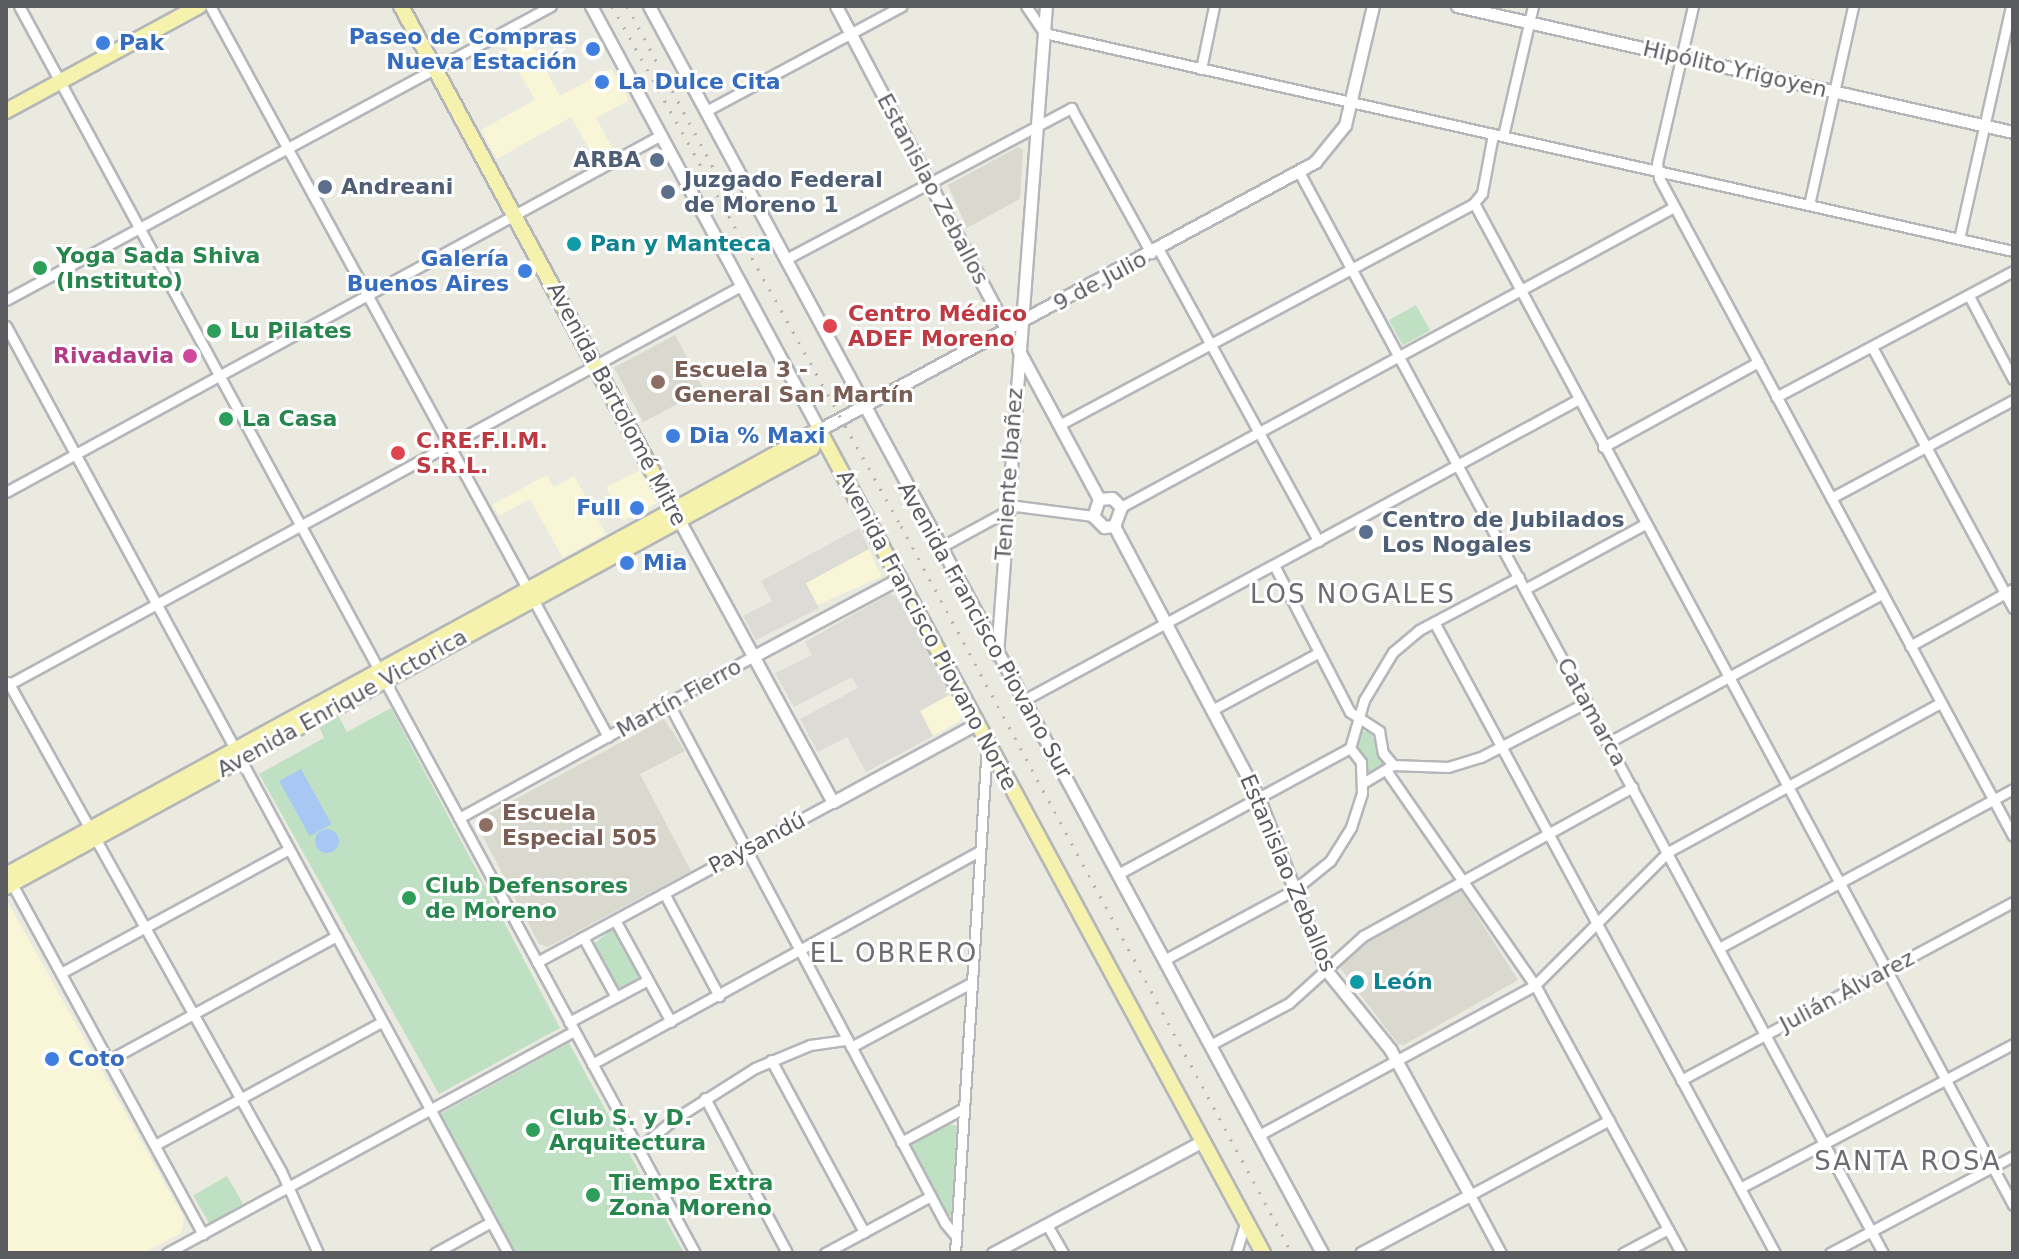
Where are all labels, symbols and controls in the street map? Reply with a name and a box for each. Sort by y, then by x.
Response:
place label: Paseo de Compras Nueva Estación [349,23,577,74]
place label: Pak [119,30,164,56]
marker: Pak [94,34,112,52]
street label: Hipólito Yrigoyen [1640,35,1830,103]
marker: Paseo de Compras Nueva Estación [584,40,602,58]
place label: La Dulce Cita [618,69,781,95]
marker: La Dulce Cita [593,73,611,91]
street label: Estanislao Zeballos [872,89,994,289]
place label: ARBA [573,147,641,173]
marker: ARBA [648,151,666,169]
place label: Juzgado Federal de Moreno 1 [684,166,883,218]
place label: Andreani [341,174,453,200]
marker: Andreani [316,178,334,196]
marker: Juzgado Federal de Moreno 1 [659,183,677,201]
place label: Pan y Manteca [590,231,771,257]
marker: Pan y Manteca [565,235,583,253]
place label: Yoga Sada Shiva (Instituto) [56,242,260,294]
place label: Galería Buenos Aires [347,245,509,296]
street label: 9 de Julio [1049,245,1151,317]
marker: Yoga Sada Shiva (Instituto) [31,259,49,277]
marker: Galería Buenos Aires [516,262,534,280]
street label: Avenida Bartolomé Mitre [542,278,692,530]
place label: Centro Médico ADEF Moreno [848,300,1027,352]
marker: Centro Médico ADEF Moreno [819,315,841,337]
place label: Lu Pilates [230,318,352,344]
marker: Lu Pilates [205,322,223,340]
place label: Rivadavia [53,343,174,369]
marker: Rivadavia [181,347,199,365]
place label: Escuela 3 - General San Martín [674,356,914,408]
marker: Escuela 3 - General San Martín [649,373,667,391]
street label: Teniente Ibañez [990,387,1028,561]
place label: La Casa [242,406,337,432]
marker: La Casa [217,410,235,428]
place label: Dia % Maxi [689,423,825,449]
place label: C.RE.F.I.M. S.R.L. [416,427,548,478]
marker: Dia % Maxi [664,427,682,445]
marker: C.RE.F.I.M. S.R.L. [387,442,409,464]
street label: Avenida Francisco Piovano Norte [831,465,1023,795]
street label: Avenida Francisco Piovano Sur [892,477,1078,783]
place label: Full [576,495,621,521]
marker: Full [628,499,646,517]
place label: Centro de Jubilados Los Nogales [1382,506,1625,558]
marker: Centro de Jubilados Los Nogales [1357,523,1375,541]
place label: Mia [643,550,687,576]
marker: Mia [618,554,636,572]
district label: LOS NOGALES [1250,579,1456,611]
street label: Avenida Enrique Victorica [212,623,472,783]
street label: Martín Fierro [612,653,746,743]
street label: Catamarca [1551,653,1633,771]
street label: Estanislao Zeballos [1234,770,1342,976]
place label: Escuela Especial 505 [502,799,657,850]
street label: Paysandú [704,807,810,879]
marker: Escuela Especial 505 [477,816,495,834]
place label: Club Defensores de Moreno [425,872,628,924]
marker: Club Defensores de Moreno [400,889,418,907]
district label: EL OBRERO [810,938,978,970]
street label: Julián Álvarez [1775,945,1919,1037]
place label: León [1373,969,1433,995]
marker: León [1348,973,1366,991]
place label: Coto [68,1046,125,1072]
marker: Coto [43,1050,61,1068]
place label: Club S. y D. Arquitectura [549,1104,706,1156]
marker: Club S. y D. Arquitectura [524,1121,542,1139]
district label: SANTA ROSA [1814,1146,2002,1178]
place label: Tiempo Extra Zona Moreno [609,1169,773,1220]
marker: Tiempo Extra Zona Moreno [584,1186,602,1204]

